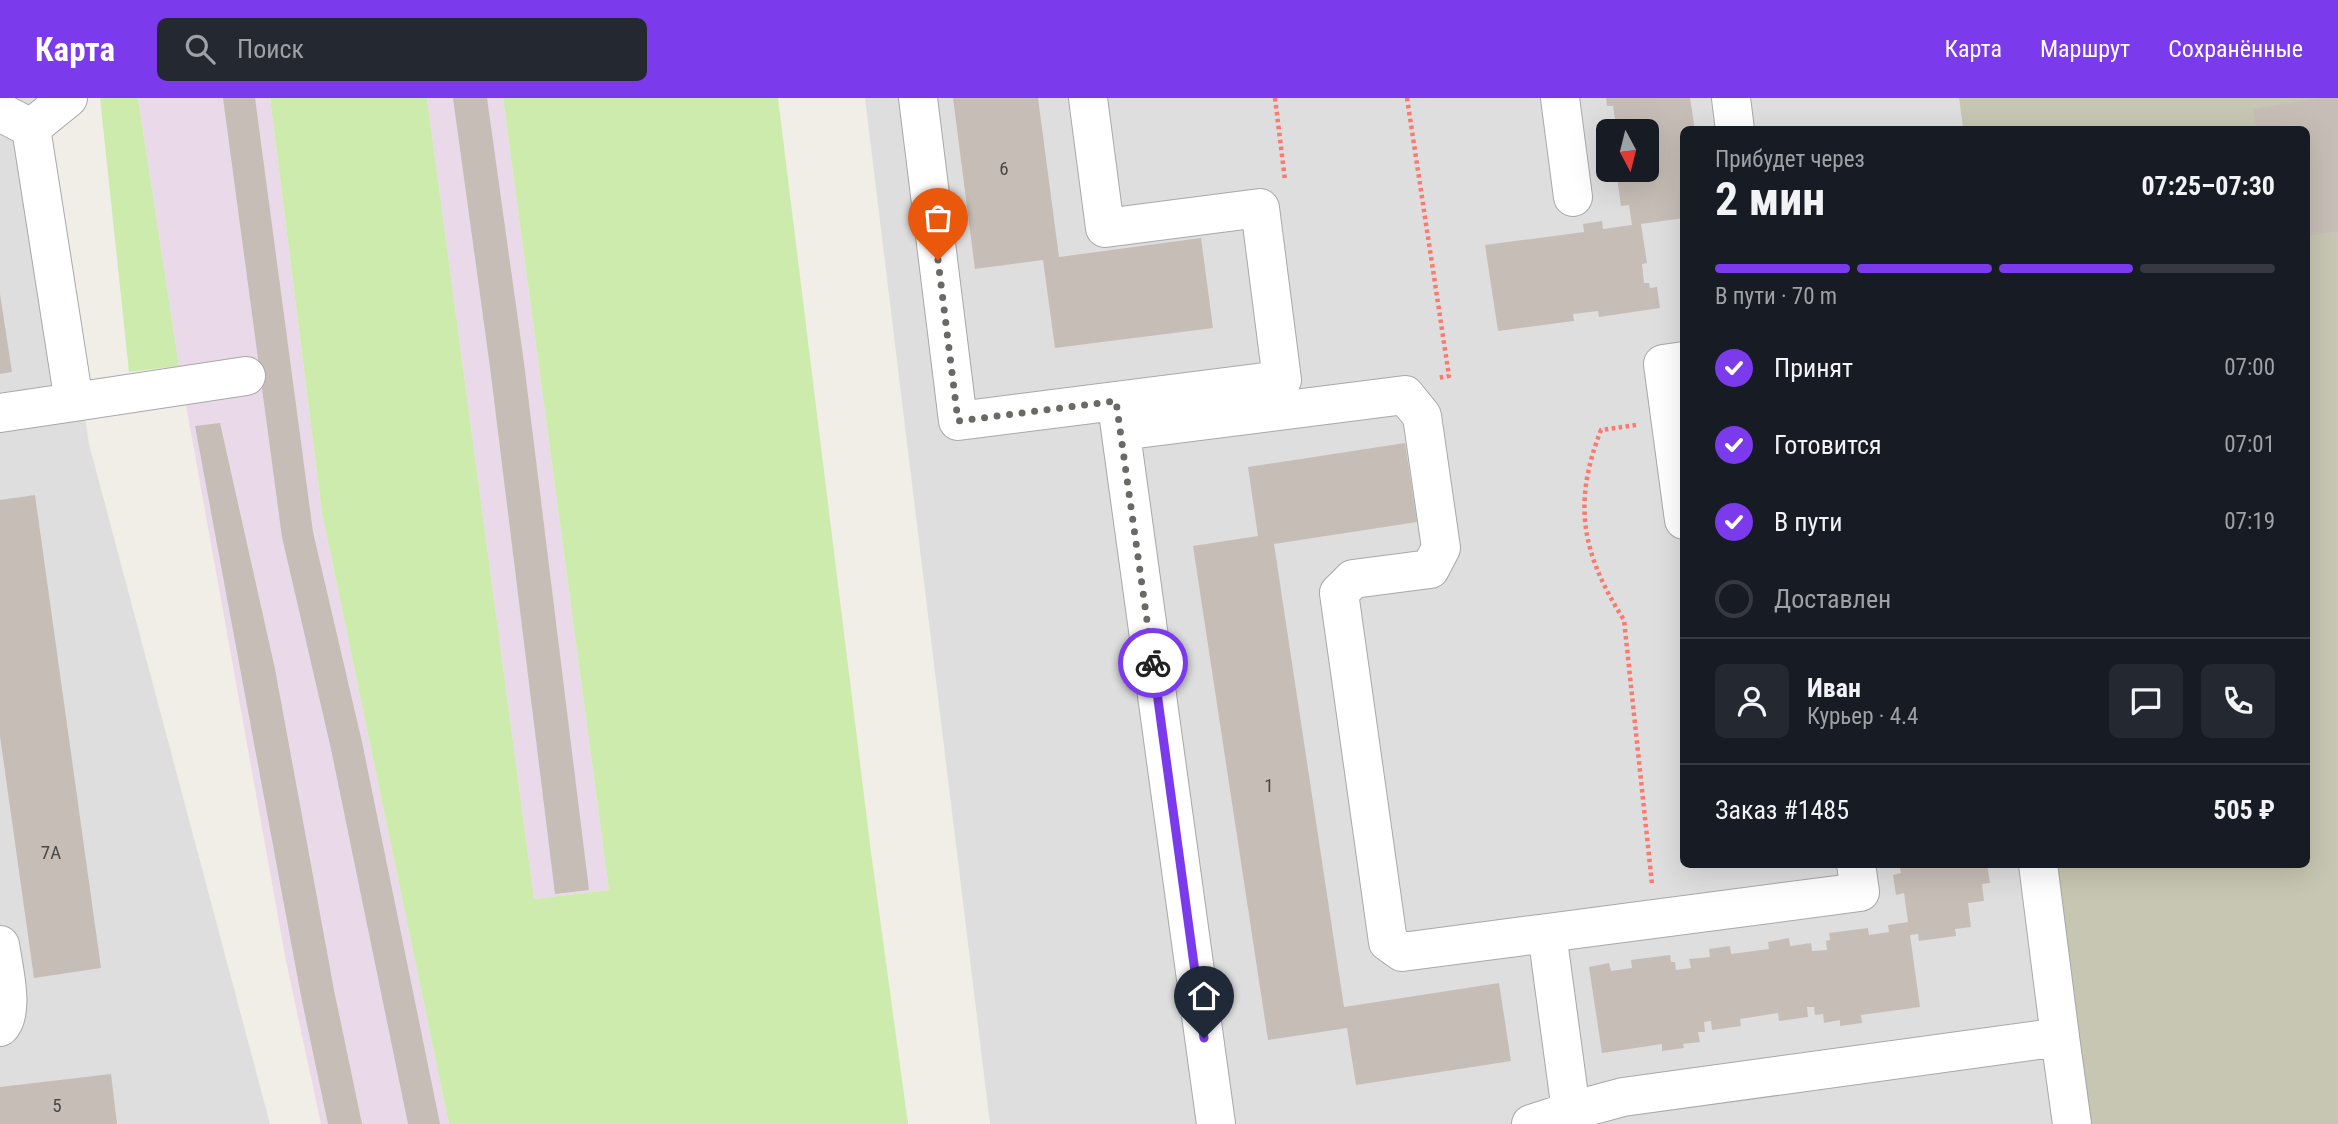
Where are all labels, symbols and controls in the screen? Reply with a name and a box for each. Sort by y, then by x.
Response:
search box [157,18,647,81]
text: Карта [35,30,115,69]
icon: search [181,30,219,68]
text: Поиск [237,34,304,64]
text: Карта [1945,35,2002,63]
text: Маршрут [2040,35,2130,63]
text: Сохранённые [2168,35,2303,63]
north arrow [1596,119,1659,182]
map controls [1596,119,1659,182]
text: Прибудет через [1715,146,1865,173]
house number: 6 [999,157,1009,180]
text: 07:25–07:30 [2141,171,2275,201]
text: 2 мин [1715,172,1825,226]
pin [908,188,968,260]
icon: bag [919,199,957,237]
text: В пути · 70 m [1715,283,1837,310]
icon: check [1715,349,1753,387]
text: Принят [1774,353,1853,383]
text: 07:00 [2224,354,2275,381]
icon: check [1715,426,1753,464]
text: Готовится [1774,430,1882,460]
text: 07:01 [2224,431,2275,458]
icon: check [1715,503,1753,541]
text: В пути [1774,507,1843,537]
text: 07:19 [2224,508,2275,535]
text: Доставлен [1774,584,1891,614]
courier [1118,628,1188,698]
icon: bike [1134,644,1172,682]
button: person [1715,664,1789,738]
button: chat [2109,664,2183,738]
button: phone [2201,664,2275,738]
text: Иван [1807,673,1861,703]
text: Курьер · 4.4 [1807,703,1918,730]
house number: 1 [1264,774,1274,797]
text: Заказ #1485 [1715,795,1849,825]
text: 505 ₽ [2213,795,2275,825]
house number: 7А [41,841,61,864]
pin [1174,966,1234,1038]
icon: home [1185,977,1223,1015]
house number: 5 [52,1094,62,1117]

